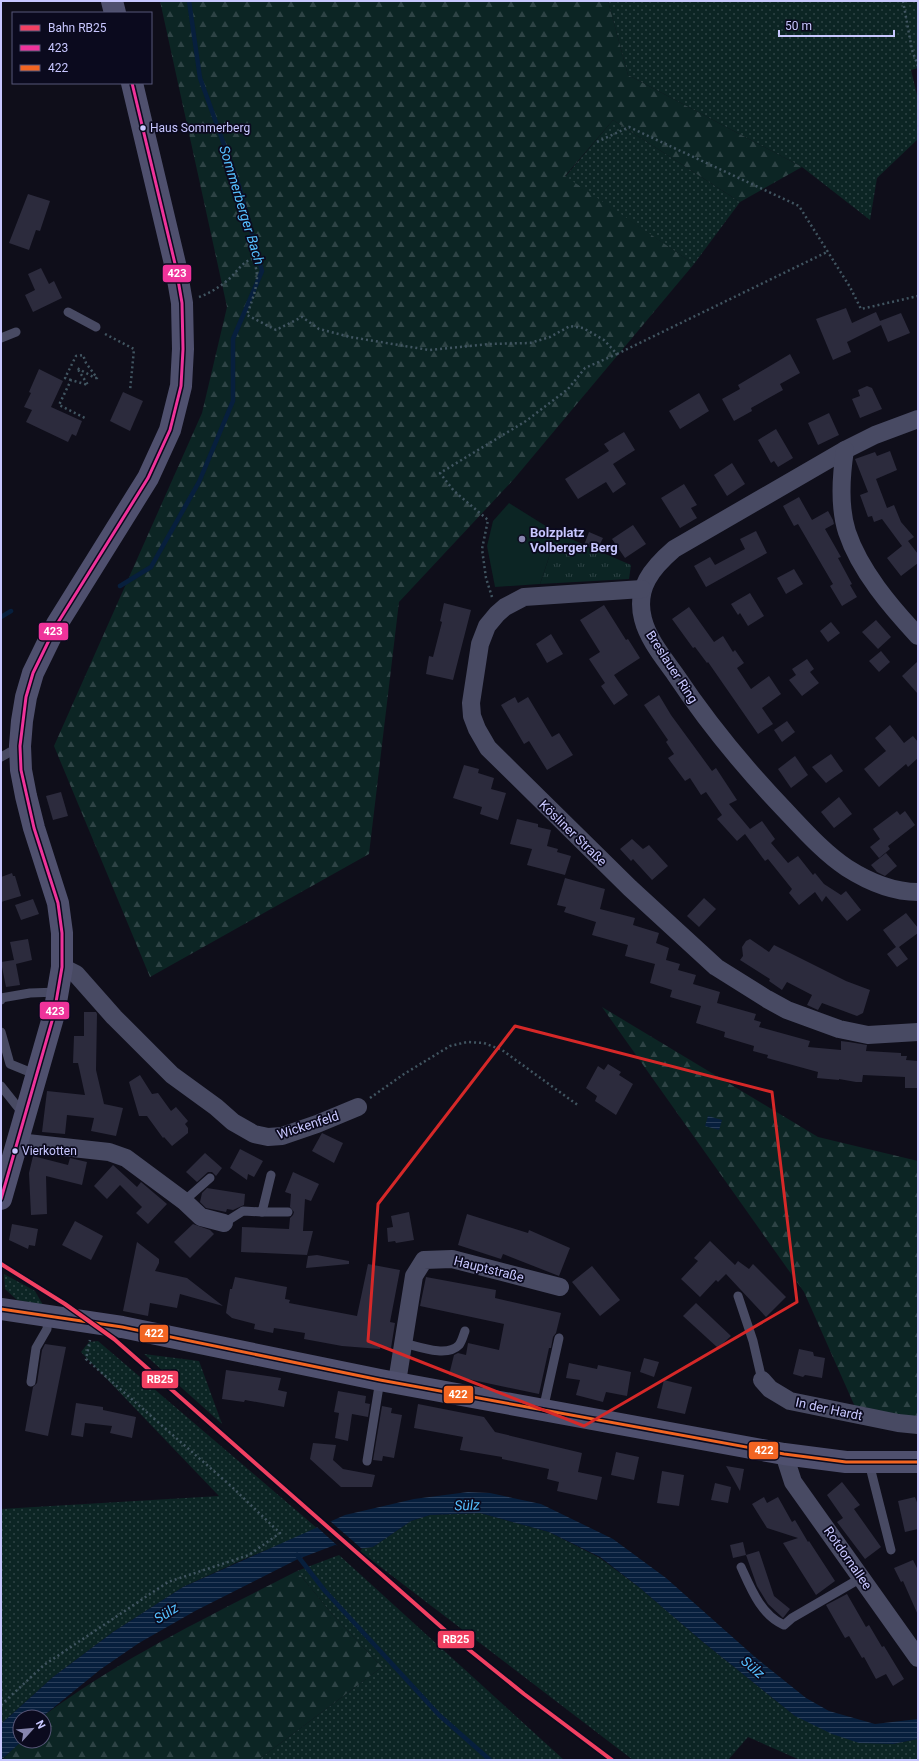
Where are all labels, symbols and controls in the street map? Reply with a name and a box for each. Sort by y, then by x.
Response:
legend [12,12,152,84]
scale bar [779,12,894,38]
text: 50 m [785,19,812,33]
text: Bahn RB25 [48,21,107,35]
text: 423 [48,41,68,55]
text: 422 [48,61,68,75]
place label: Haus Sommerberg [150,121,250,135]
marker: Haus Sommerberg [138,123,148,133]
water label: Sommerberger Bach [216,143,268,267]
line badge: 423 [162,264,192,283]
text: 423 [168,267,186,280]
place label: Bolzplatz Volberger Berg [530,525,618,555]
marker: Bolzplatz Volberger Berg [517,534,527,544]
line badge: 423 [38,622,69,641]
text: 423 [44,625,62,638]
street label: Breslauer Ring [643,628,701,706]
street label: Kösliner Straße [536,797,610,869]
line badge: 423 [39,1001,70,1020]
text: 423 [46,1005,64,1018]
street label: Wickenfeld [275,1108,341,1142]
place label: Vierkotten [22,1144,77,1158]
marker: Vierkotten [10,1146,20,1156]
street label: Hauptstraße [452,1253,526,1285]
line badge: 422 [139,1324,169,1343]
text: 422 [145,1327,163,1340]
line badge: RB25 [141,1370,179,1389]
text: RB25 [147,1373,173,1386]
line badge: 422 [443,1385,474,1404]
text: 422 [449,1388,467,1401]
street label: In der Hardt [794,1395,864,1423]
line badge: 422 [748,1441,779,1460]
text: 422 [755,1444,773,1457]
water label: Sülz [454,1497,480,1513]
street label: Rotdornallee [821,1524,875,1592]
water label: Sülz [151,1599,181,1627]
line badge: RB25 [437,1630,475,1649]
text: RB25 [443,1633,469,1646]
water label: Sülz [738,1653,768,1682]
north arrow [12,1709,52,1749]
text: N [33,1718,48,1731]

